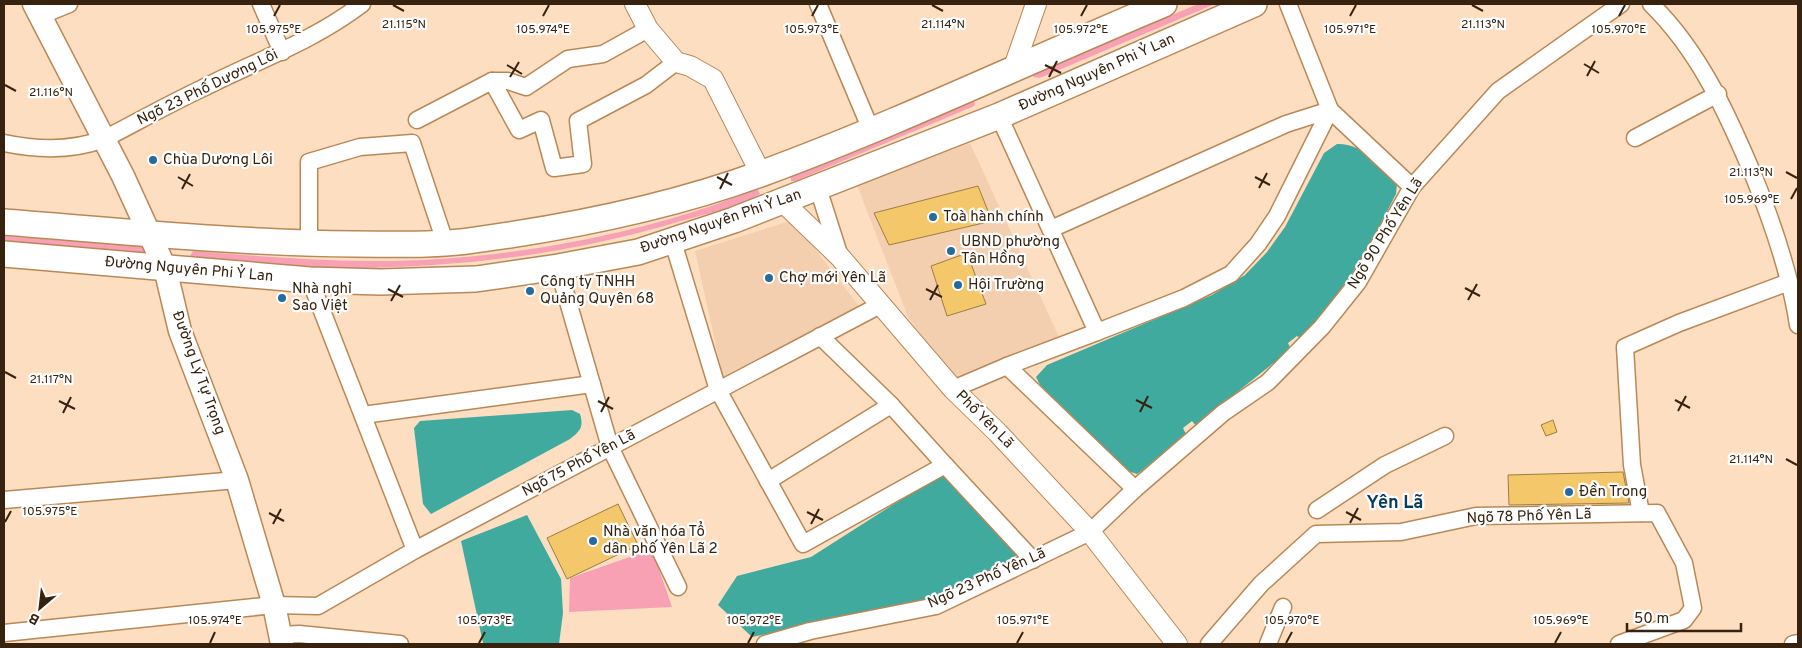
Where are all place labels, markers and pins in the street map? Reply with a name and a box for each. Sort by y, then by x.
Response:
place label: Chùa Dương Lôi [163,151,273,170]
marker: Chùa Dương Lôi [147,154,159,166]
place label: Toà hành chính [943,208,1044,227]
marker: Toà hành chính [927,211,939,223]
place label: UBND phường Tân Hồng [961,233,1060,269]
marker: UBND phường Tân Hồng [945,245,957,257]
place label: Chợ mới Yên Lã [779,269,886,288]
marker: Chợ mới Yên Lã [763,272,775,284]
place label: Công ty TNHH Quảng Quyên 68 [540,273,654,309]
place label: Hội Trường [968,276,1044,295]
marker: Hội Trường [952,279,964,291]
place label: Nhà nghỉ Sao Việt [292,280,352,316]
marker: Công ty TNHH Quảng Quyên 68 [524,285,536,297]
marker: Nhà nghỉ Sao Việt [276,292,288,304]
place label: Đền Trong [1579,482,1647,502]
marker: Đền Trong [1563,486,1575,498]
place label: Nhà văn hóa Tổ dân phố Yên Lã 2 [603,521,718,559]
marker: Nhà văn hóa Tổ dân phố Yên Lã 2 [587,535,599,547]

